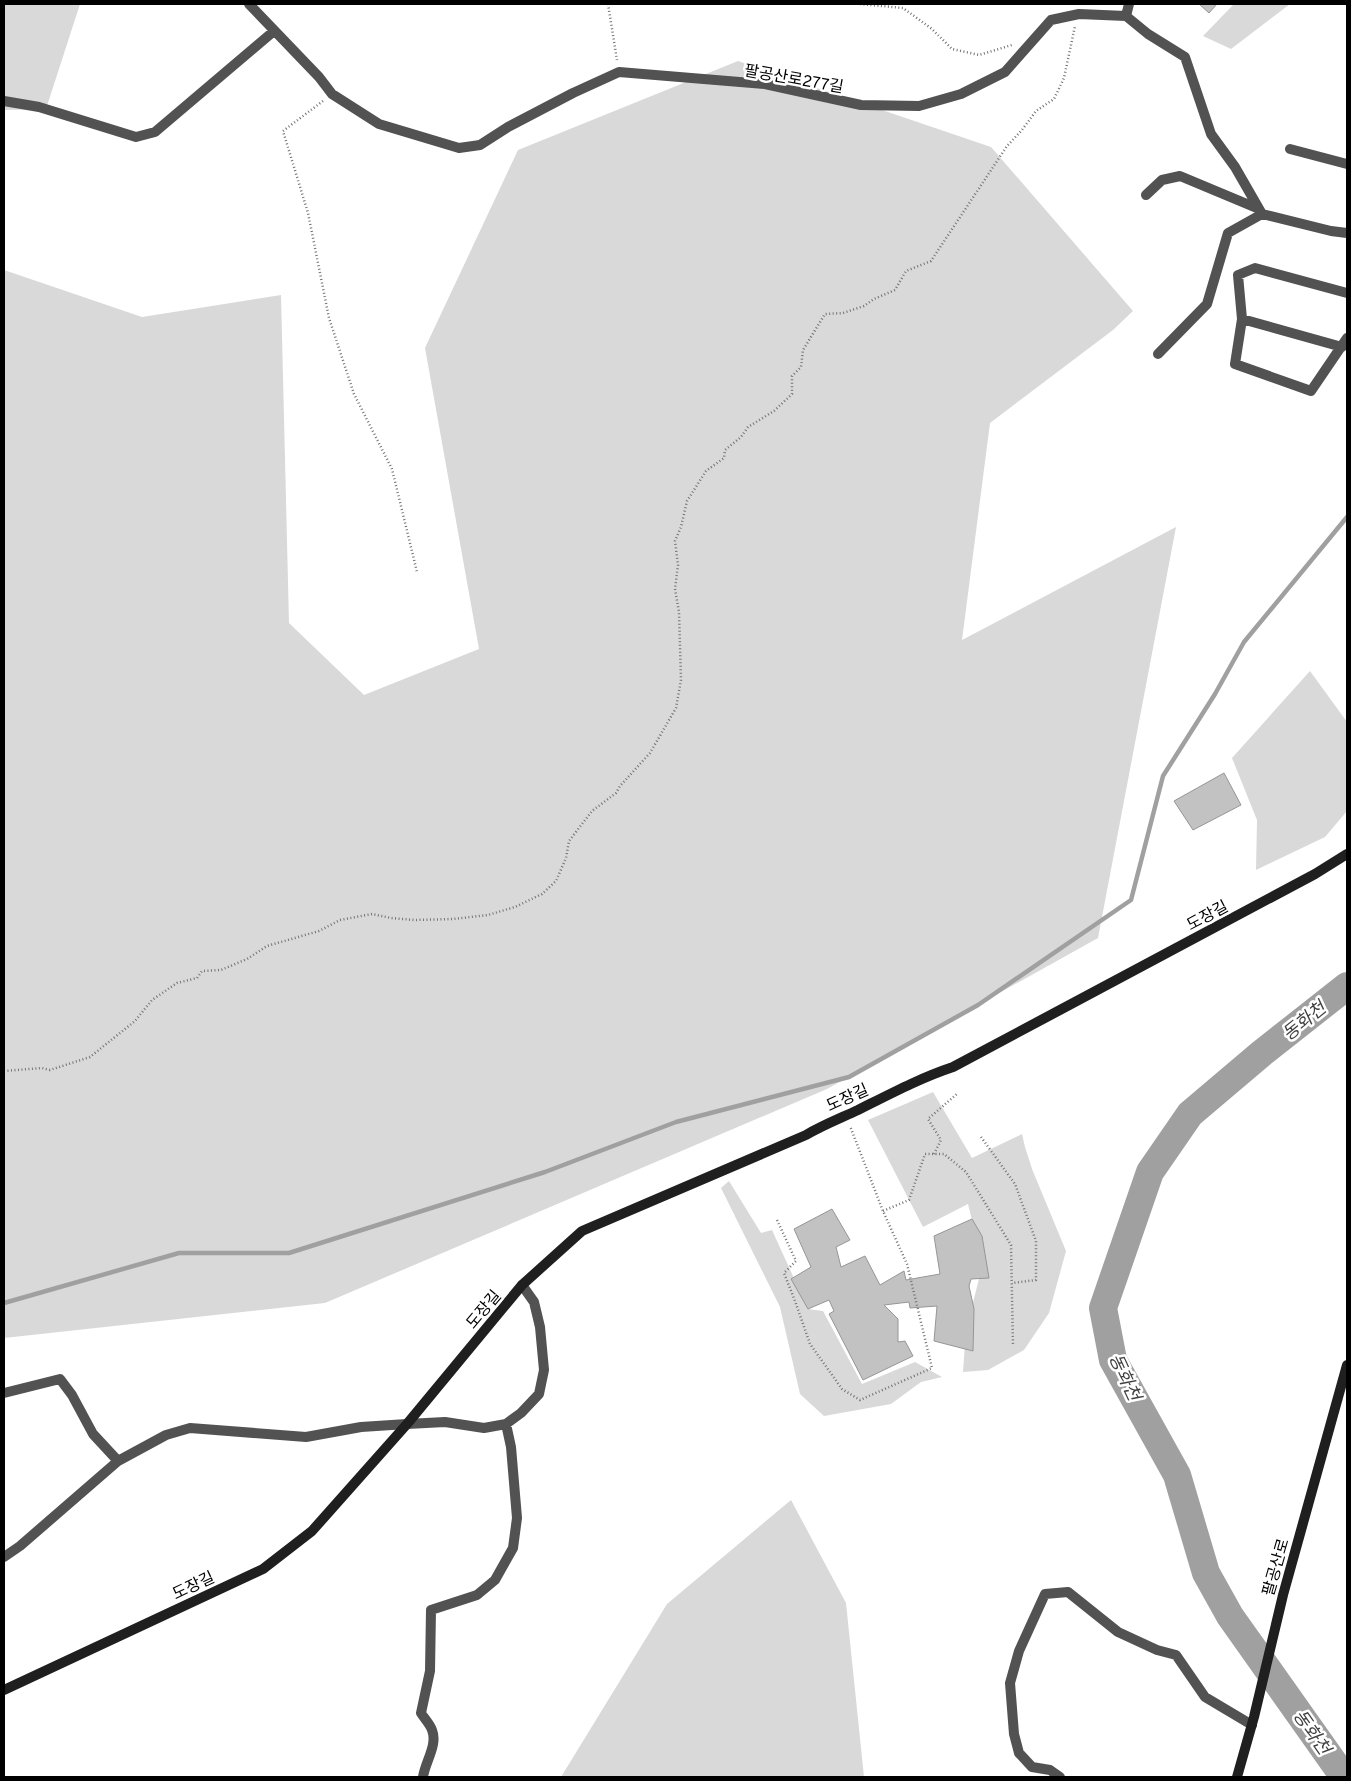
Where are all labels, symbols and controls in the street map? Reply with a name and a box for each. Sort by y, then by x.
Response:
street label: 팔공산로277길 [742,61,845,99]
street label: 도장길 [1184,898,1232,936]
water label: 동화천 [1278,996,1333,1047]
street label: 도장길 [824,1081,872,1117]
street label: 도장길 [463,1287,506,1334]
water label: 동화천 [1103,1350,1146,1407]
street label: 팔공산로 [1259,1536,1295,1599]
street label: 도장길 [170,1568,218,1605]
water label: 동화천 [1287,1706,1336,1762]

